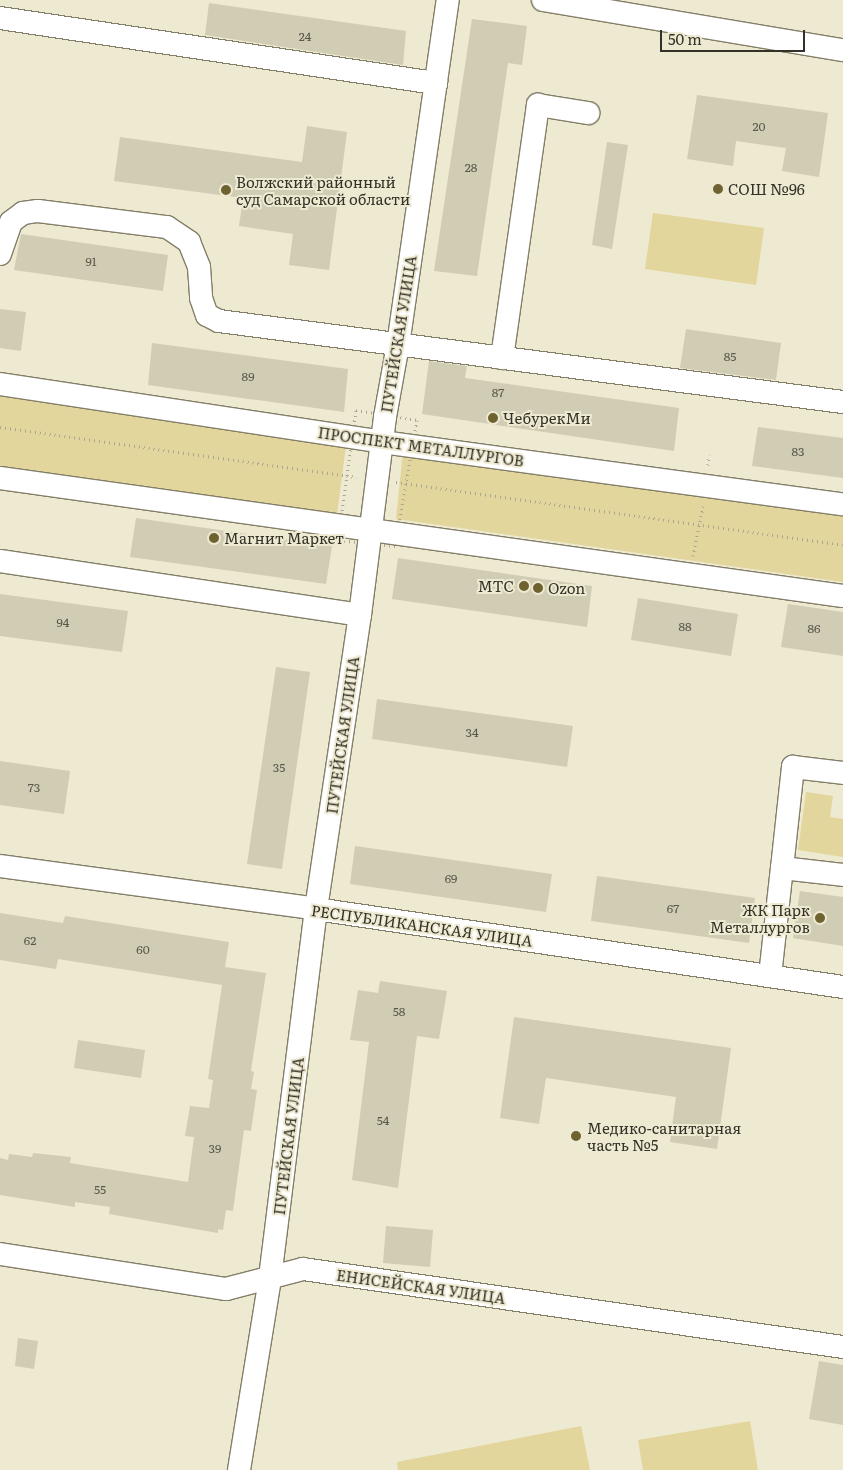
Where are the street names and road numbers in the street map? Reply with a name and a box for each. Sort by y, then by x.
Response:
street label: ПУТЕЙСКАЯ УЛИЦА [377,254,419,414]
street label: ПРОСПЕКТ МЕТАЛЛУРГОВ [317,423,525,469]
street label: ПУТЕЙСКАЯ УЛИЦА [322,655,362,815]
street label: РЕСПУБЛИКАНСКАЯ УЛИЦА [310,901,534,949]
street label: ПУТЕЙСКАЯ УЛИЦА [269,1056,307,1216]
street label: ЕНИСЕЙСКАЯ УЛИЦА [335,1265,507,1307]

